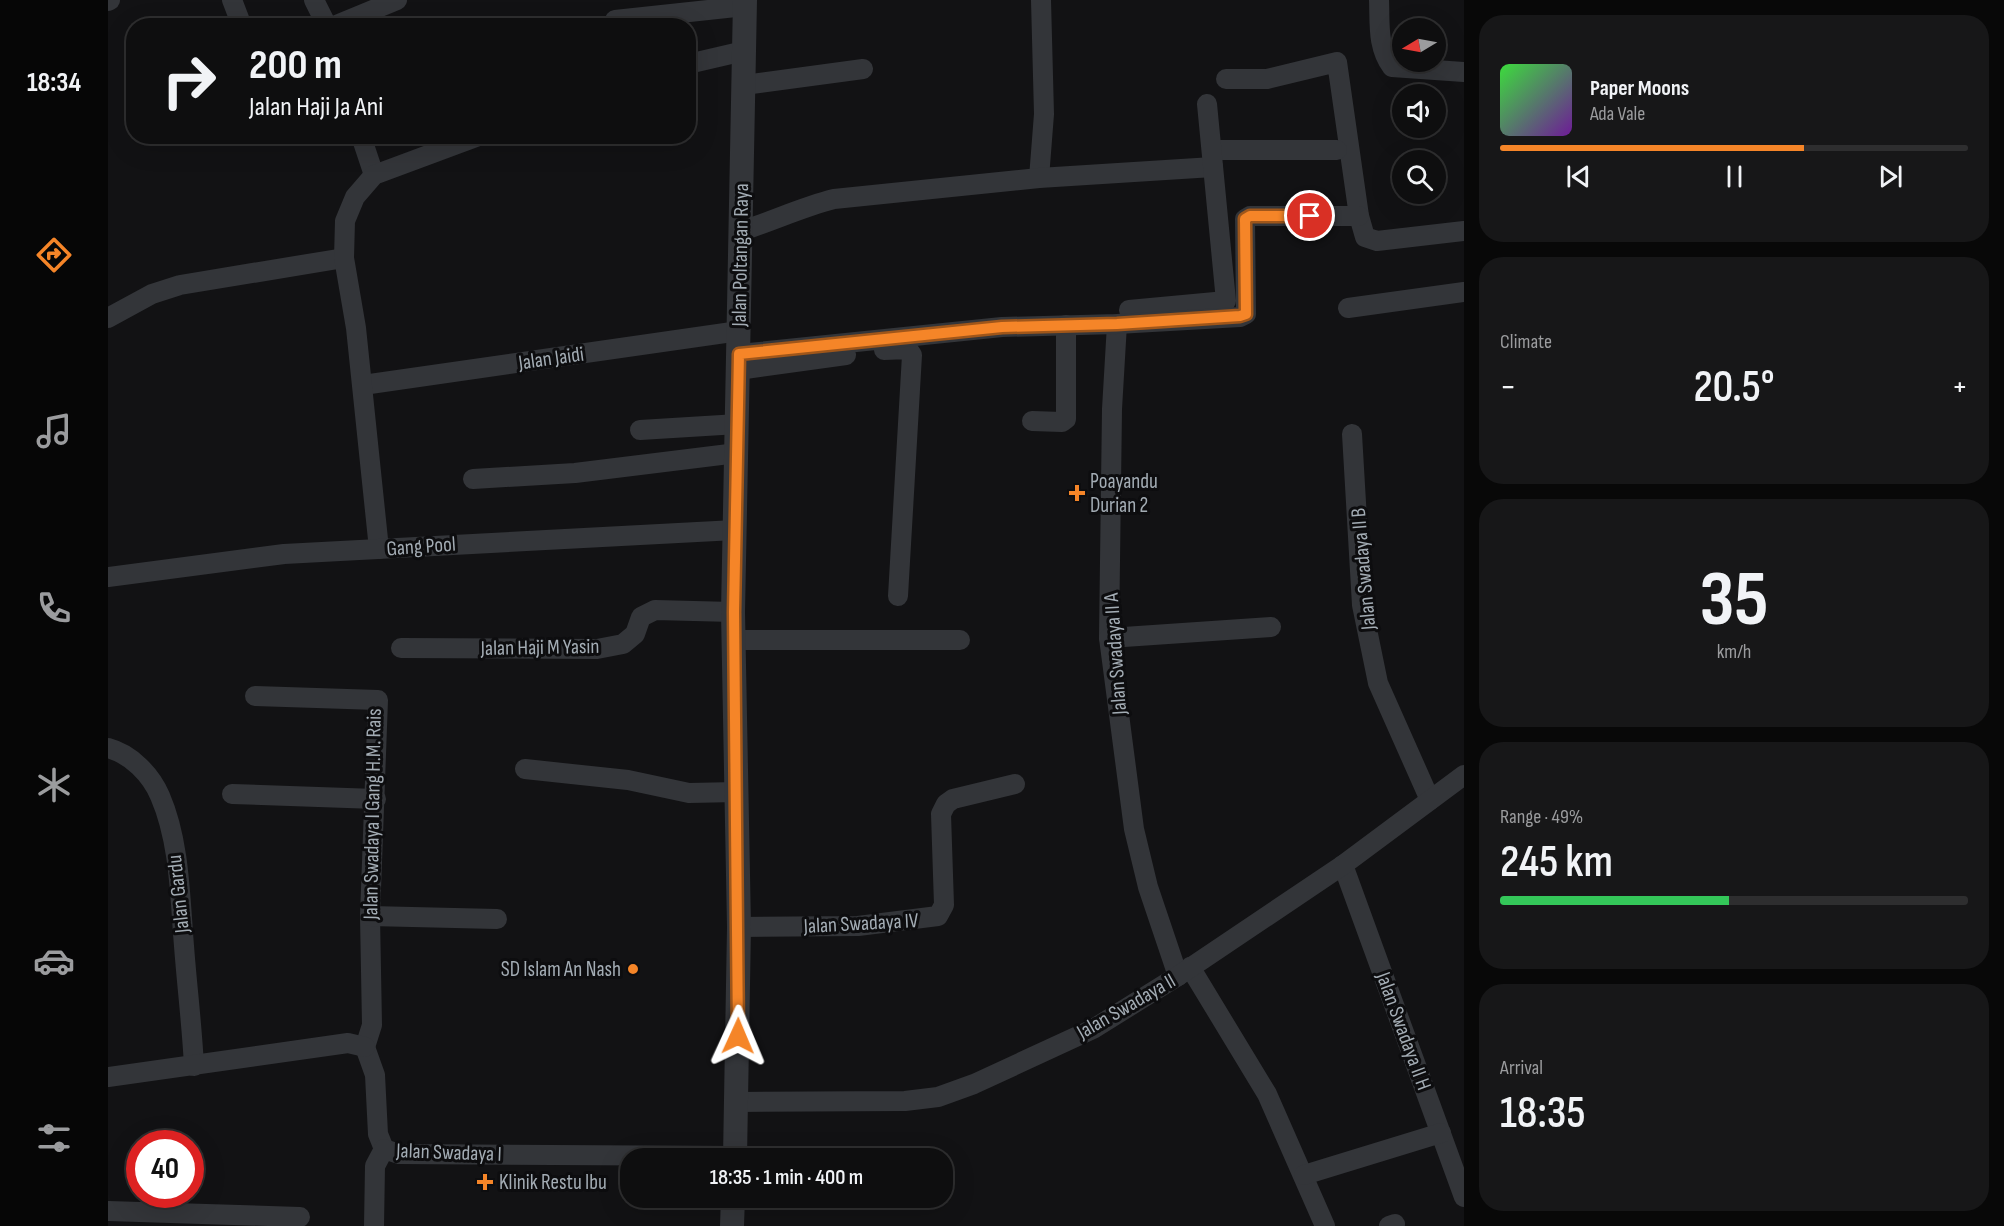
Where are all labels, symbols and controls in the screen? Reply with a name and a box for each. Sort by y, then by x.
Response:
north arrow [1392,18,1446,72]
map controls [1392,18,1446,204]
text: 200 m [249,40,342,91]
icon: right [150,42,228,120]
text: 18:34 [27,67,81,99]
text: Paper Moons [1590,75,1689,102]
button: sound [1392,84,1446,138]
text: Jalan Haji Ja Ani [249,91,383,123]
text: Ada Vale [1590,102,1645,126]
button: search [1392,150,1446,204]
icon: previous [1562,160,1595,193]
icon: pause [1718,160,1751,193]
icon: next [1874,160,1907,193]
street label: Jalan Poltangan Raya [727,183,754,328]
pin [1284,190,1335,241]
icon: arrive [1293,199,1326,232]
icon: directions [33,234,75,276]
text: Climate [1500,330,1552,354]
street label: Jalan Jaidi [516,342,585,376]
text: 20.5° [1693,360,1775,415]
text: − [1500,367,1516,407]
text: + [1952,367,1968,407]
icon: music [33,410,75,452]
place label: Poayandu Durian 2 [1090,469,1158,518]
marker: Poayandu Durian 2 [1068,484,1086,502]
street label: Jalan Swadaya II B [1346,507,1381,632]
street label: Gang Pool [386,532,457,561]
text: 35 [1699,554,1769,647]
icon: phone [33,587,75,629]
street label: Jalan Swadaya II A [1099,591,1132,717]
street label: Jalan Haji M Yasin [479,634,600,661]
text: km/h [1717,640,1751,664]
street label: Jalan Swadaya I Gang H.M. Rais [358,708,387,921]
icon: climate [33,764,75,806]
text: Range · 49% [1500,805,1583,829]
text: 245 km [1500,835,1613,890]
street label: Jalan Gardu [162,854,195,935]
street label: Jalan Swadaya IV [802,908,920,939]
icon: car [33,940,75,982]
place label: SD Islam An Nash [501,957,621,982]
marker: SD Islam An Nash [626,962,640,976]
street label: Jalan Swadaya II [1072,968,1180,1045]
street label: Jalan Swadaya II H [1370,968,1436,1094]
position arrow [706,1004,770,1068]
text: Arrival [1500,1056,1543,1080]
text: 18:35 [1500,1086,1586,1141]
icon: filters [33,1117,75,1159]
speed limit sign: 40 [126,1130,204,1208]
street label: Jalan Swadaya I [395,1138,502,1167]
text: 18:35 · 1 min · 400 m [710,1164,863,1191]
place label: Klinik Restu Ibu [499,1170,607,1195]
marker: Klinik Restu Ibu [476,1173,494,1191]

